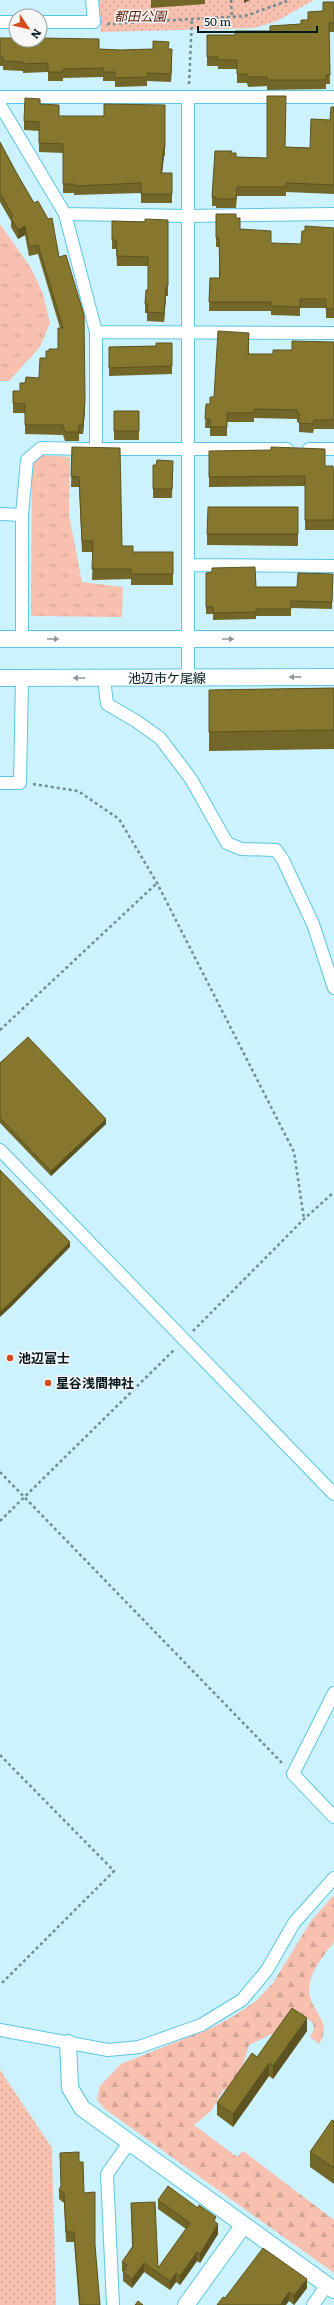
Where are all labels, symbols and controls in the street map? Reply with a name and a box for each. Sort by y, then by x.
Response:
park label: 都田公園 [114,6,168,25]
north arrow [8,8,48,48]
scale bar [198,8,317,34]
text: 50 m [204,12,231,30]
text: N [28,26,46,43]
one-way arrow [47,636,60,642]
one-way arrow [222,636,235,642]
street label: 池辺市ケ尾線 [128,668,206,687]
one-way arrow [288,674,301,680]
one-way arrow [72,675,85,681]
place label: 池辺富士 [18,1348,70,1367]
marker: 池辺富士 [5,1353,15,1363]
place label: 星谷浅間神社 [56,1373,134,1392]
marker: 星谷浅間神社 [43,1378,53,1388]

